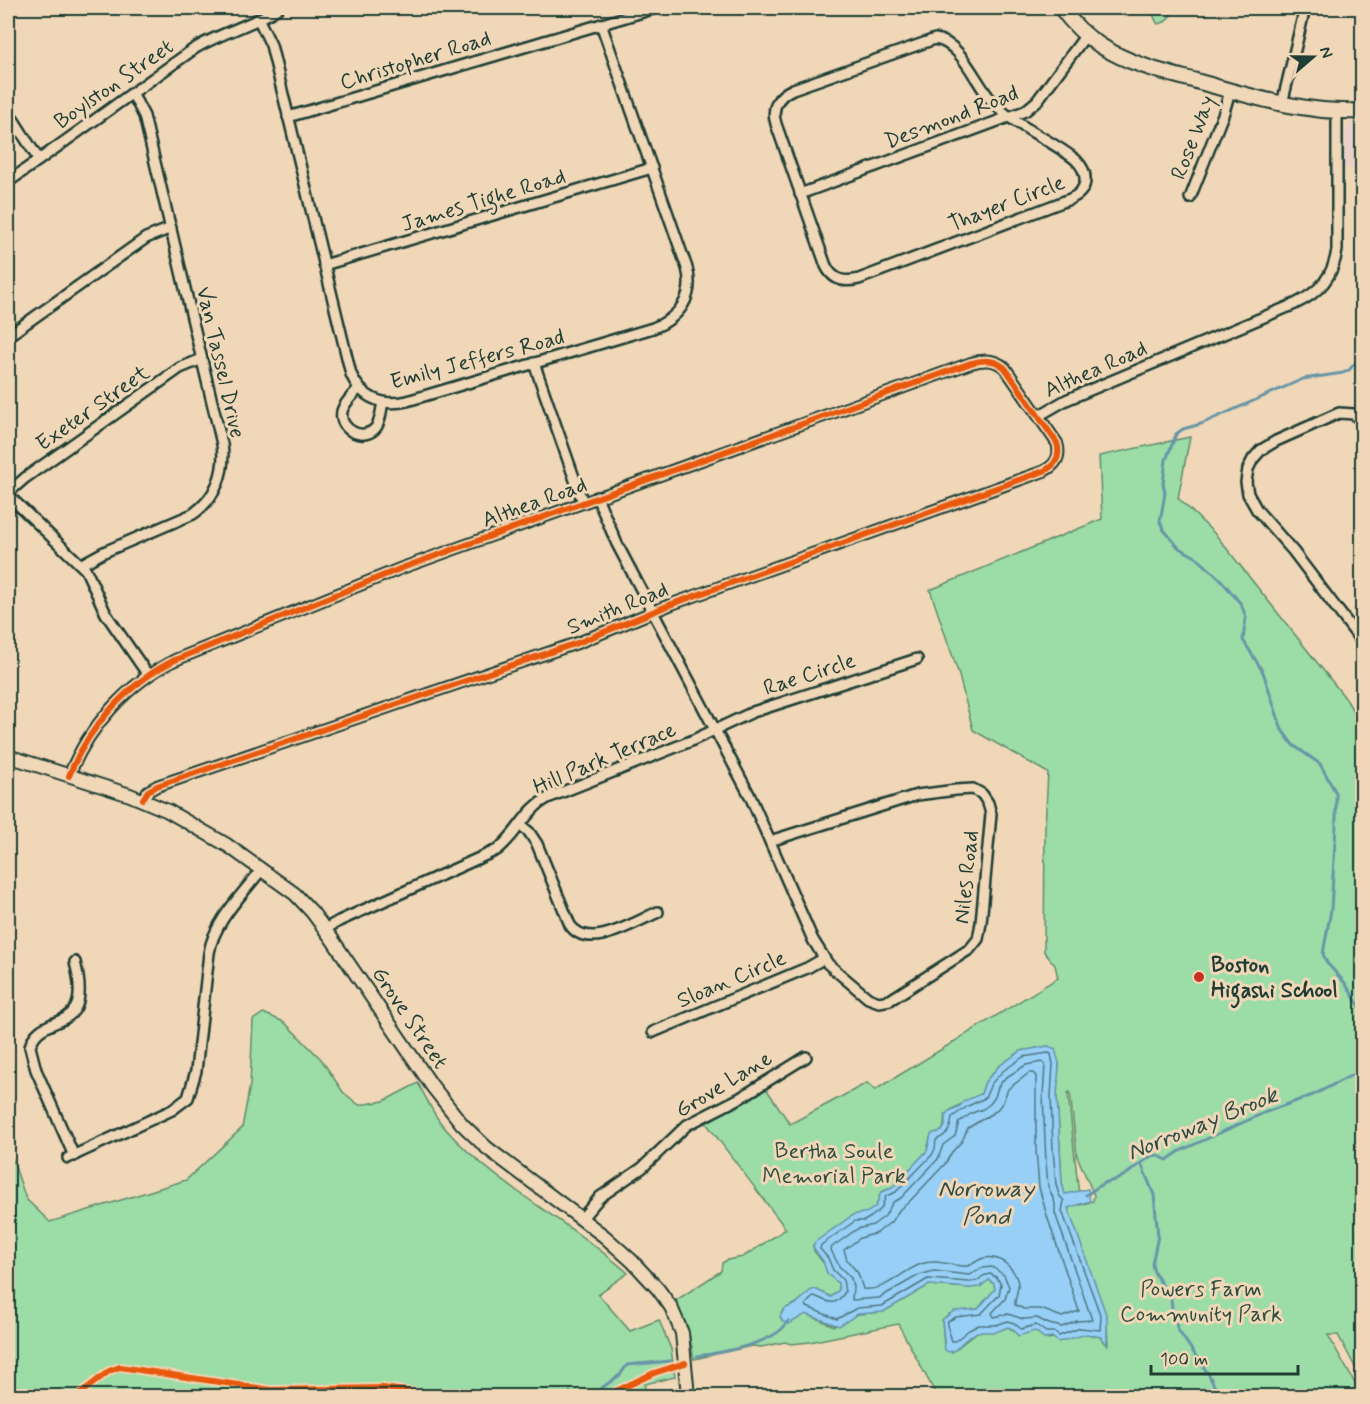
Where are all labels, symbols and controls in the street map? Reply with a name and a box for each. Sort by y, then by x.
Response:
street label: Christopher Road [337,25,495,97]
north arrow [1283,27,1343,87]
street label: Boylston Street [49,33,179,136]
text: N [1314,44,1337,61]
street label: Desmond Road [881,80,1023,156]
street label: Rose Way [1165,92,1223,184]
street label: James Tighe Road [398,163,570,242]
street label: Thayer Circle [945,169,1069,239]
street label: Van Tassel Drive [189,284,251,441]
street label: Emily Jeffers Road [387,323,568,397]
street label: Althea Road [1040,335,1152,405]
street label: Exeter Street [31,359,156,458]
street label: Althea Road [478,471,591,535]
street label: Smith Road [563,576,672,642]
street label: Rae Circle [760,647,859,703]
street label: Hill Park Terrace [529,716,681,802]
street label: Niles Road [948,829,986,925]
street label: Sloan Circle [673,944,791,1015]
place label: Boston Higashi School [1211,952,1338,1009]
street label: Grove Street [365,961,454,1075]
marker: Boston Higashi School [1192,970,1206,984]
street label: Grove Lane [670,1045,778,1125]
water label: Norroway Brook [1123,1079,1284,1169]
park label: Bertha Soule Memorial Park [762,1138,906,1191]
water label: Norroway Pond [938,1174,1036,1233]
park label: Powers Farm Community Park [1120,1276,1282,1329]
scale bar [1151,1338,1298,1376]
text: 100 m [1160,1348,1208,1372]

